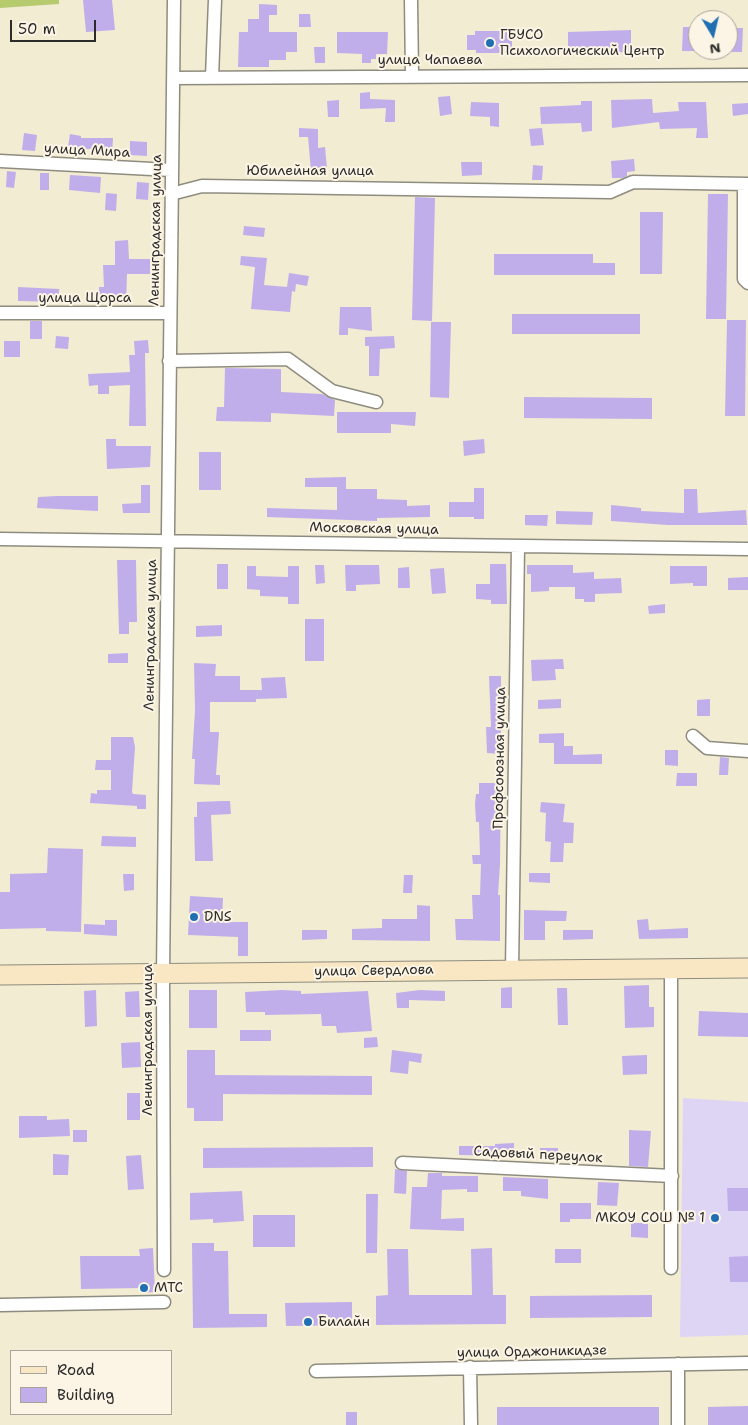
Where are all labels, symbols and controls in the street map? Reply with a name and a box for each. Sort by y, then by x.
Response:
scale bar [12,10,99,42]
north arrow [688,10,738,60]
text: 50 m [18,19,56,39]
place label: ГБУСО Психологический Центр [500,27,665,59]
marker: ГБУСО Психологический Центр [484,37,496,49]
text: N [708,39,722,59]
street label: улица Чапаева [378,52,482,68]
street label: улица Мира [43,140,131,162]
street label: Ленинградская улица [146,154,166,306]
street label: Юбилейная улица [246,163,374,179]
street label: улица Щорса [39,290,131,306]
street label: Московская улица [309,519,439,539]
street label: Ленинградская улица [141,559,161,711]
street label: Профсоюзная улица [490,687,510,829]
place label: DNS [204,909,232,925]
marker: DNS [188,911,200,923]
street label: улица Свердлова [314,962,434,980]
street label: Ленинградская улица [140,964,156,1116]
street label: Садовый переулок [473,1143,603,1167]
place label: МКОУ СОШ № 1 [595,1210,705,1226]
marker: МКОУ СОШ № 1 [709,1212,721,1224]
place label: МТС [154,1280,183,1296]
marker: МТС [138,1282,150,1294]
place label: Билайн [318,1314,370,1330]
marker: Билайн [302,1316,314,1328]
street label: улица Орджоникидзе [457,1342,607,1362]
legend [10,1350,172,1415]
text: Road [57,1360,95,1380]
text: Building [57,1385,114,1405]

